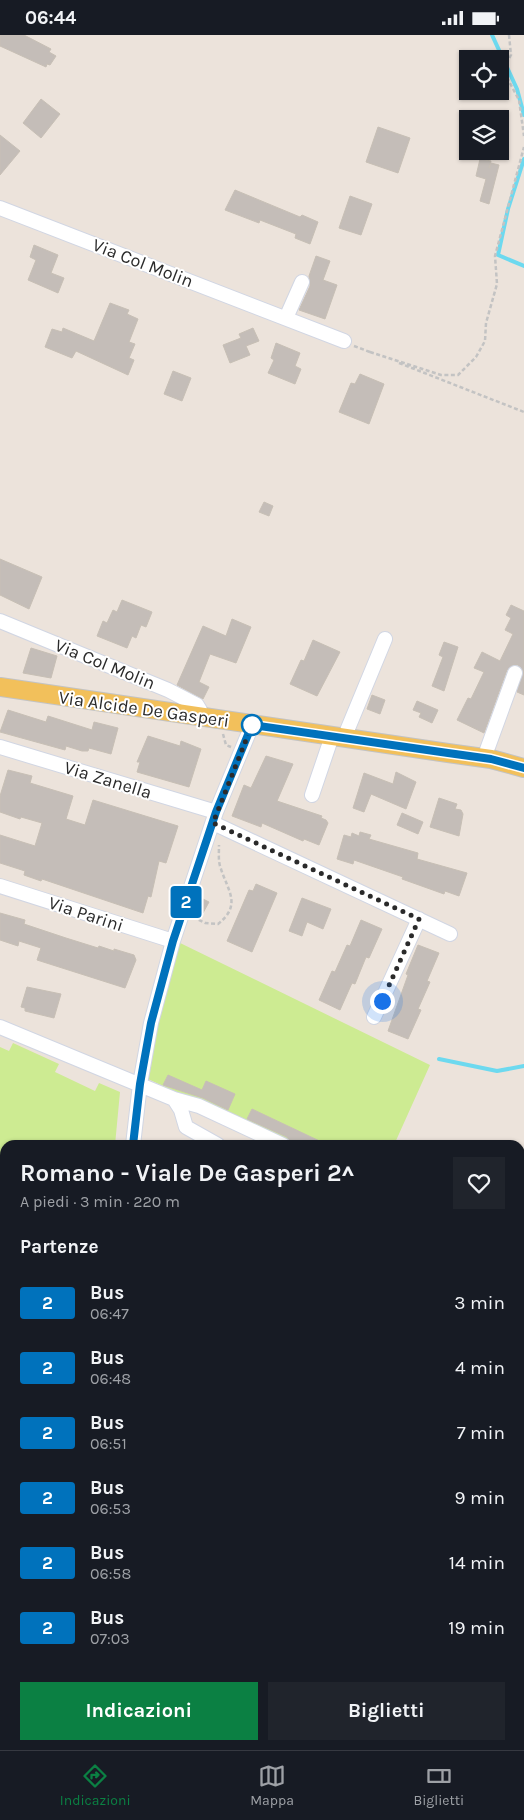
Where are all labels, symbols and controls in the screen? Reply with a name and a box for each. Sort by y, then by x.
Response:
text: 06:44 [25,7,76,29]
map controls [459,50,509,160]
button: locate [459,50,509,100]
button: layers [459,110,509,160]
street label: Via Col Molin [89,234,197,292]
street label: Via Col Molin [52,634,158,694]
street label: Via Alcide De Gasperi [57,686,231,732]
unlabelled marker [241,714,263,736]
street label: Via Zanella [62,756,154,804]
line badge: 2 [170,886,202,918]
text: 2 [181,891,191,913]
street label: Via Parini [46,892,126,936]
your location [370,989,395,1014]
button: heart [453,1157,505,1209]
text: Romano - Viale De Gasperi 2^ [20,1159,354,1187]
text: A piedi · 3 min · 220 m [20,1192,180,1211]
text: Partenze [20,1236,98,1258]
text: Bus [90,1282,124,1304]
text: 2 [42,1292,53,1314]
text: 3 min [454,1292,505,1314]
text: 06:47 [90,1304,129,1323]
text: Bus [90,1347,124,1369]
text: 2 [42,1357,53,1379]
text: 4 min [455,1357,505,1379]
text: 06:48 [90,1369,131,1388]
text: Bus [90,1412,124,1434]
text: 2 [42,1422,53,1444]
text: 7 min [457,1422,505,1444]
text: 06:51 [90,1434,127,1453]
text: Bus [90,1477,124,1499]
text: 2 [42,1487,53,1509]
text: 9 min [455,1487,505,1509]
text: 06:53 [90,1499,131,1518]
text: Bus [90,1542,124,1564]
text: 2 [42,1552,53,1574]
text: 14 min [449,1552,505,1574]
text: 06:58 [90,1564,131,1583]
text: Bus [90,1607,124,1629]
text: 2 [42,1617,53,1639]
text: 19 min [448,1617,505,1639]
text: 07:03 [90,1629,130,1648]
button: Indicazioni [20,1682,258,1740]
button: Biglietti [268,1682,505,1740]
tab: Indicazioni [60,1762,131,1809]
tab: Mappa [250,1762,294,1809]
tab: Biglietti [413,1762,464,1809]

